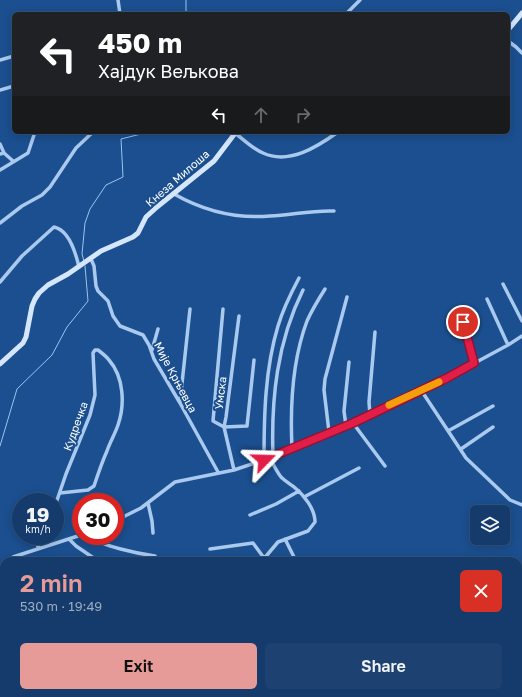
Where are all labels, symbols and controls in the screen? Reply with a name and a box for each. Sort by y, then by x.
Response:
text: 450 m [98,26,182,59]
icon: left [32,28,84,80]
text: Хајдук Вељкова [98,60,239,82]
icon: left [208,104,230,126]
icon: ahead [250,104,272,126]
icon: right [292,104,314,126]
street label: Кнеза Милоша [143,147,211,209]
pin [446,305,480,339]
icon: arrive [452,311,474,333]
street label: Мије Крњевца [152,339,200,415]
street label: Умска [212,376,228,410]
street label: Кудречка [60,400,90,452]
position arrow [243,439,285,481]
speed limit sign: 30 [72,493,124,545]
text: 19 [26,502,49,526]
map controls [470,505,510,545]
button: layers [470,505,510,545]
text: km/h [25,523,51,535]
text: 2 min [20,568,82,597]
button: close [460,570,502,612]
text: 530 m · 19:49 [20,598,102,614]
button: Exit [20,643,257,689]
button: Share [265,643,502,689]

